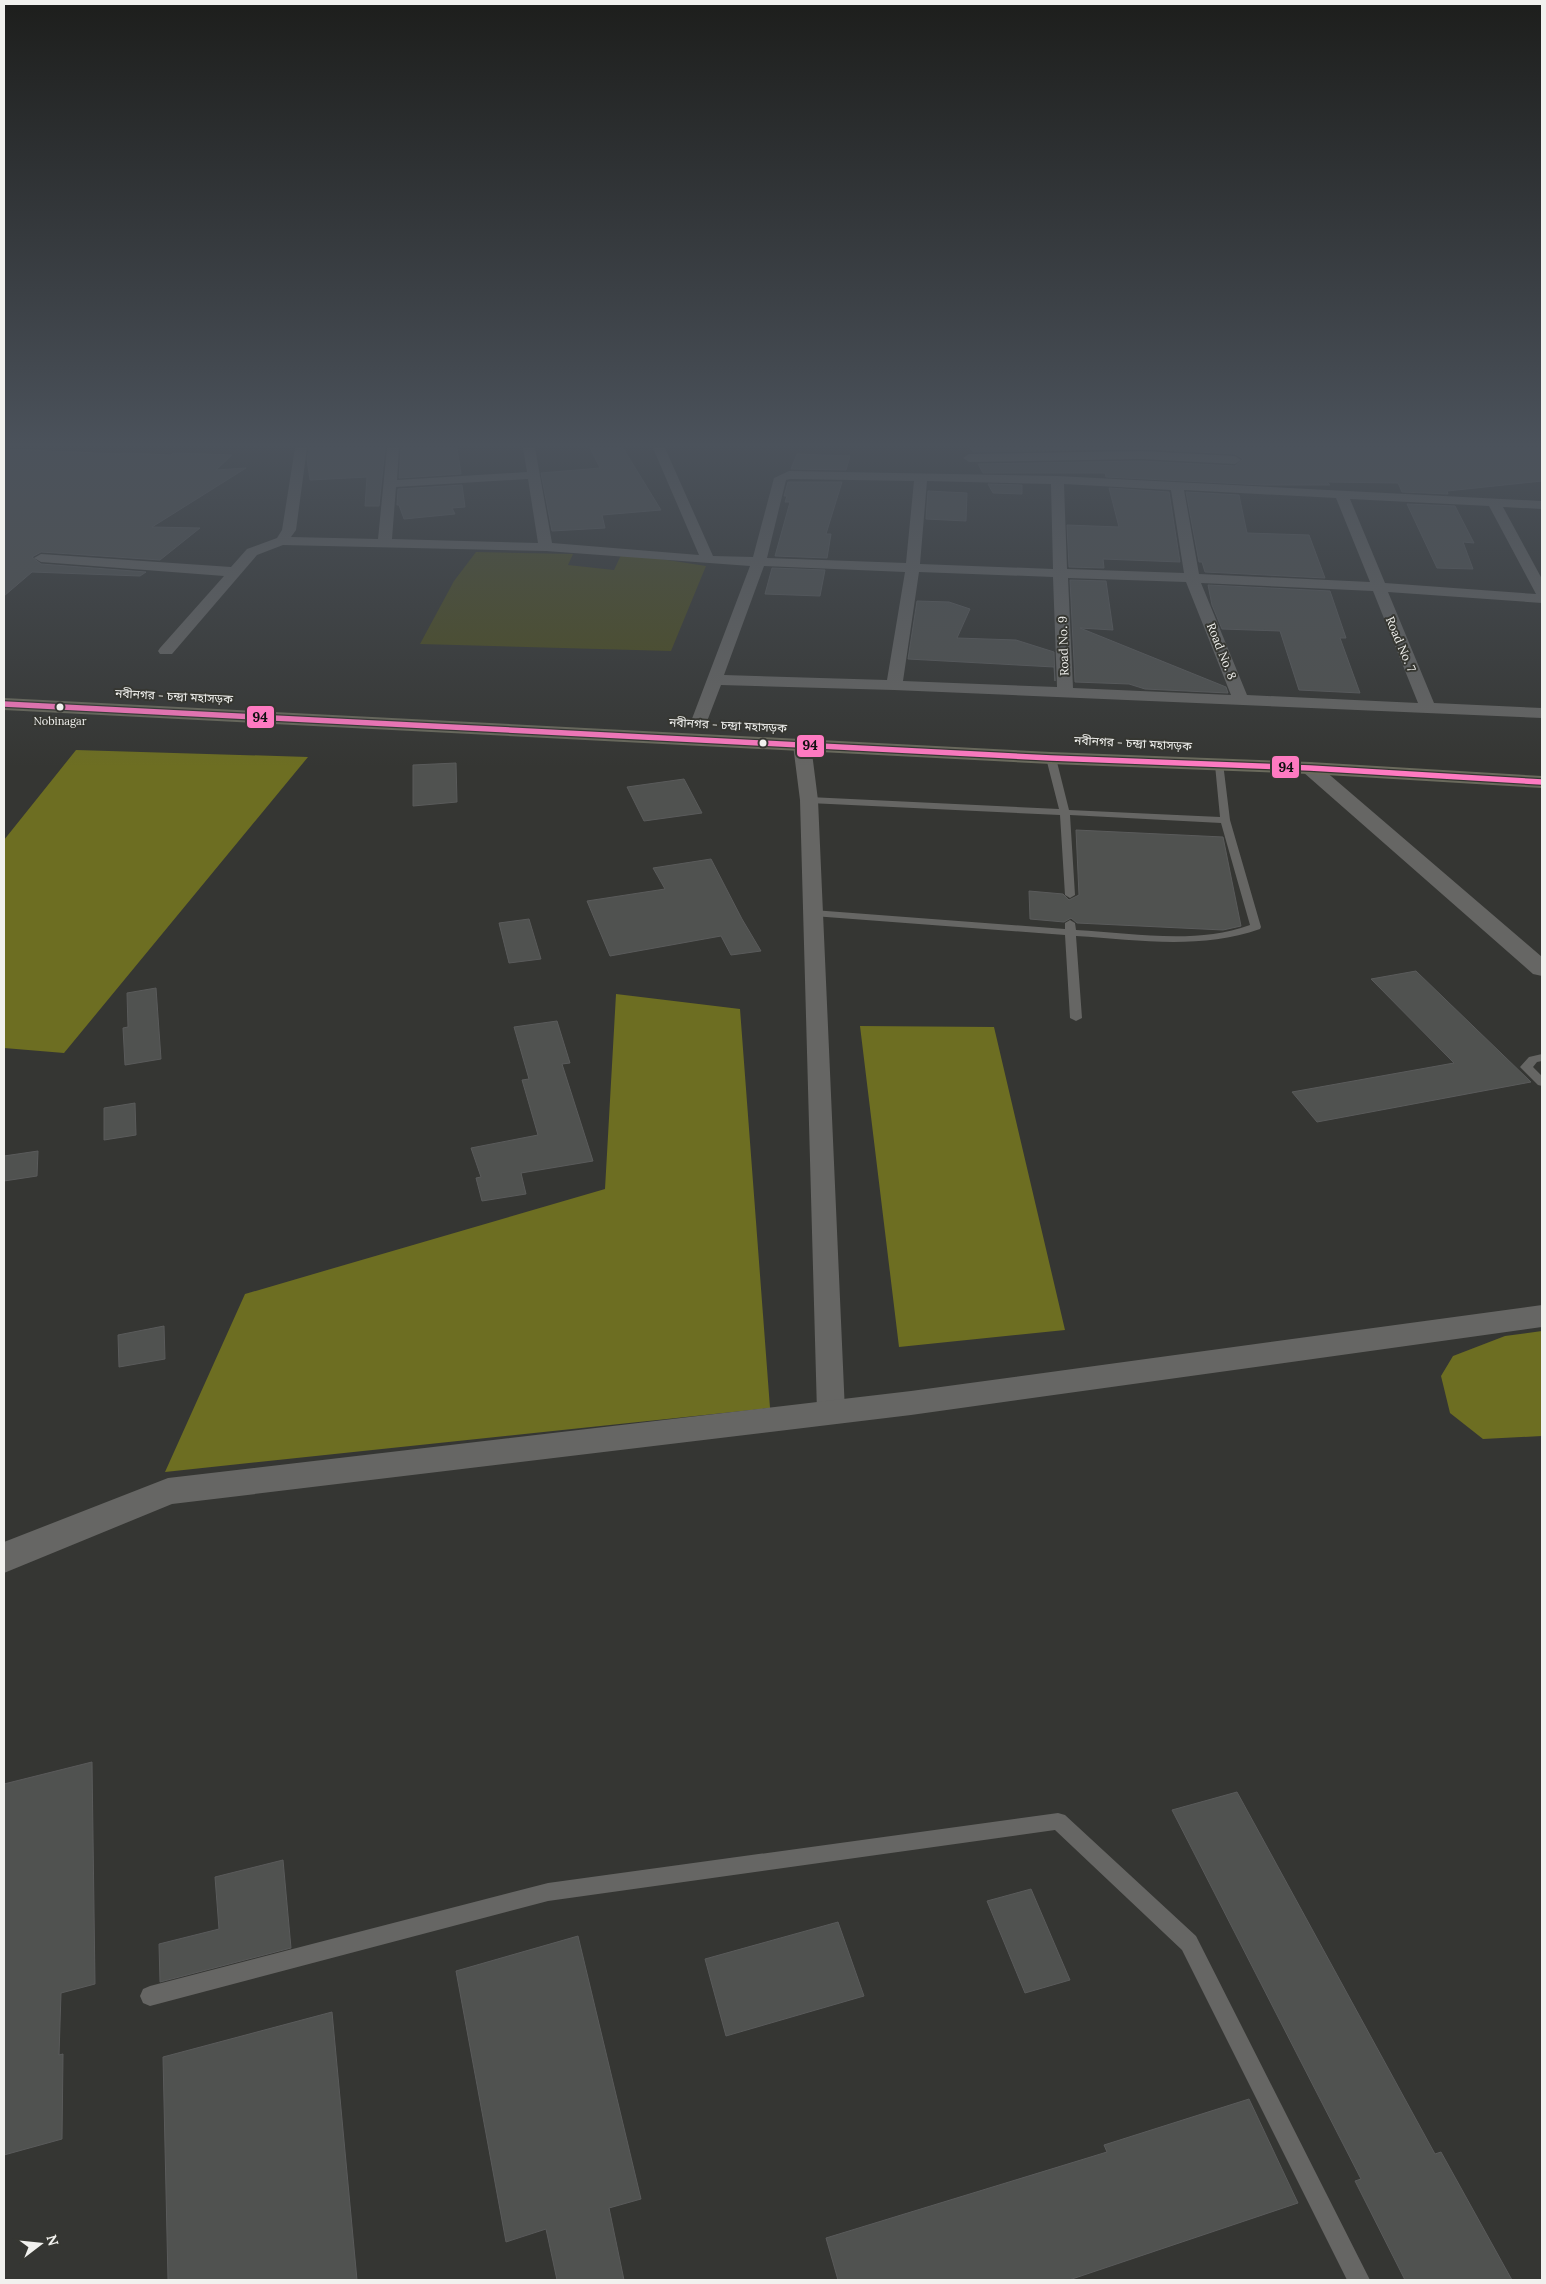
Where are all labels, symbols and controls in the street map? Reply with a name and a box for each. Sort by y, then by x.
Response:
street label: Road No. 7 [1383,614,1420,674]
street label: Road No. 9 [1054,616,1072,676]
street label: Road No. 8 [1204,620,1240,682]
street label: নবীনগর - চন্দ্রা মহাসড়ক [114,685,233,707]
marker: Nobinagar [55,702,65,712]
line badge: 94 [246,705,275,729]
text: 94 [252,708,268,726]
place label: Nobinagar [33,714,87,728]
street label: নবীনগর - চন্দ্রা মহাসড়ক [668,714,787,736]
street label: নবীনগর - চন্দ্রা মহাসড়ক [1073,732,1192,754]
line badge: 94 [796,734,825,758]
text: 94 [802,736,818,754]
unlabelled marker [758,738,768,748]
line badge: 94 [1271,755,1300,779]
text: 94 [1278,758,1294,776]
north arrow [15,2219,65,2269]
text: N [42,2233,63,2248]

